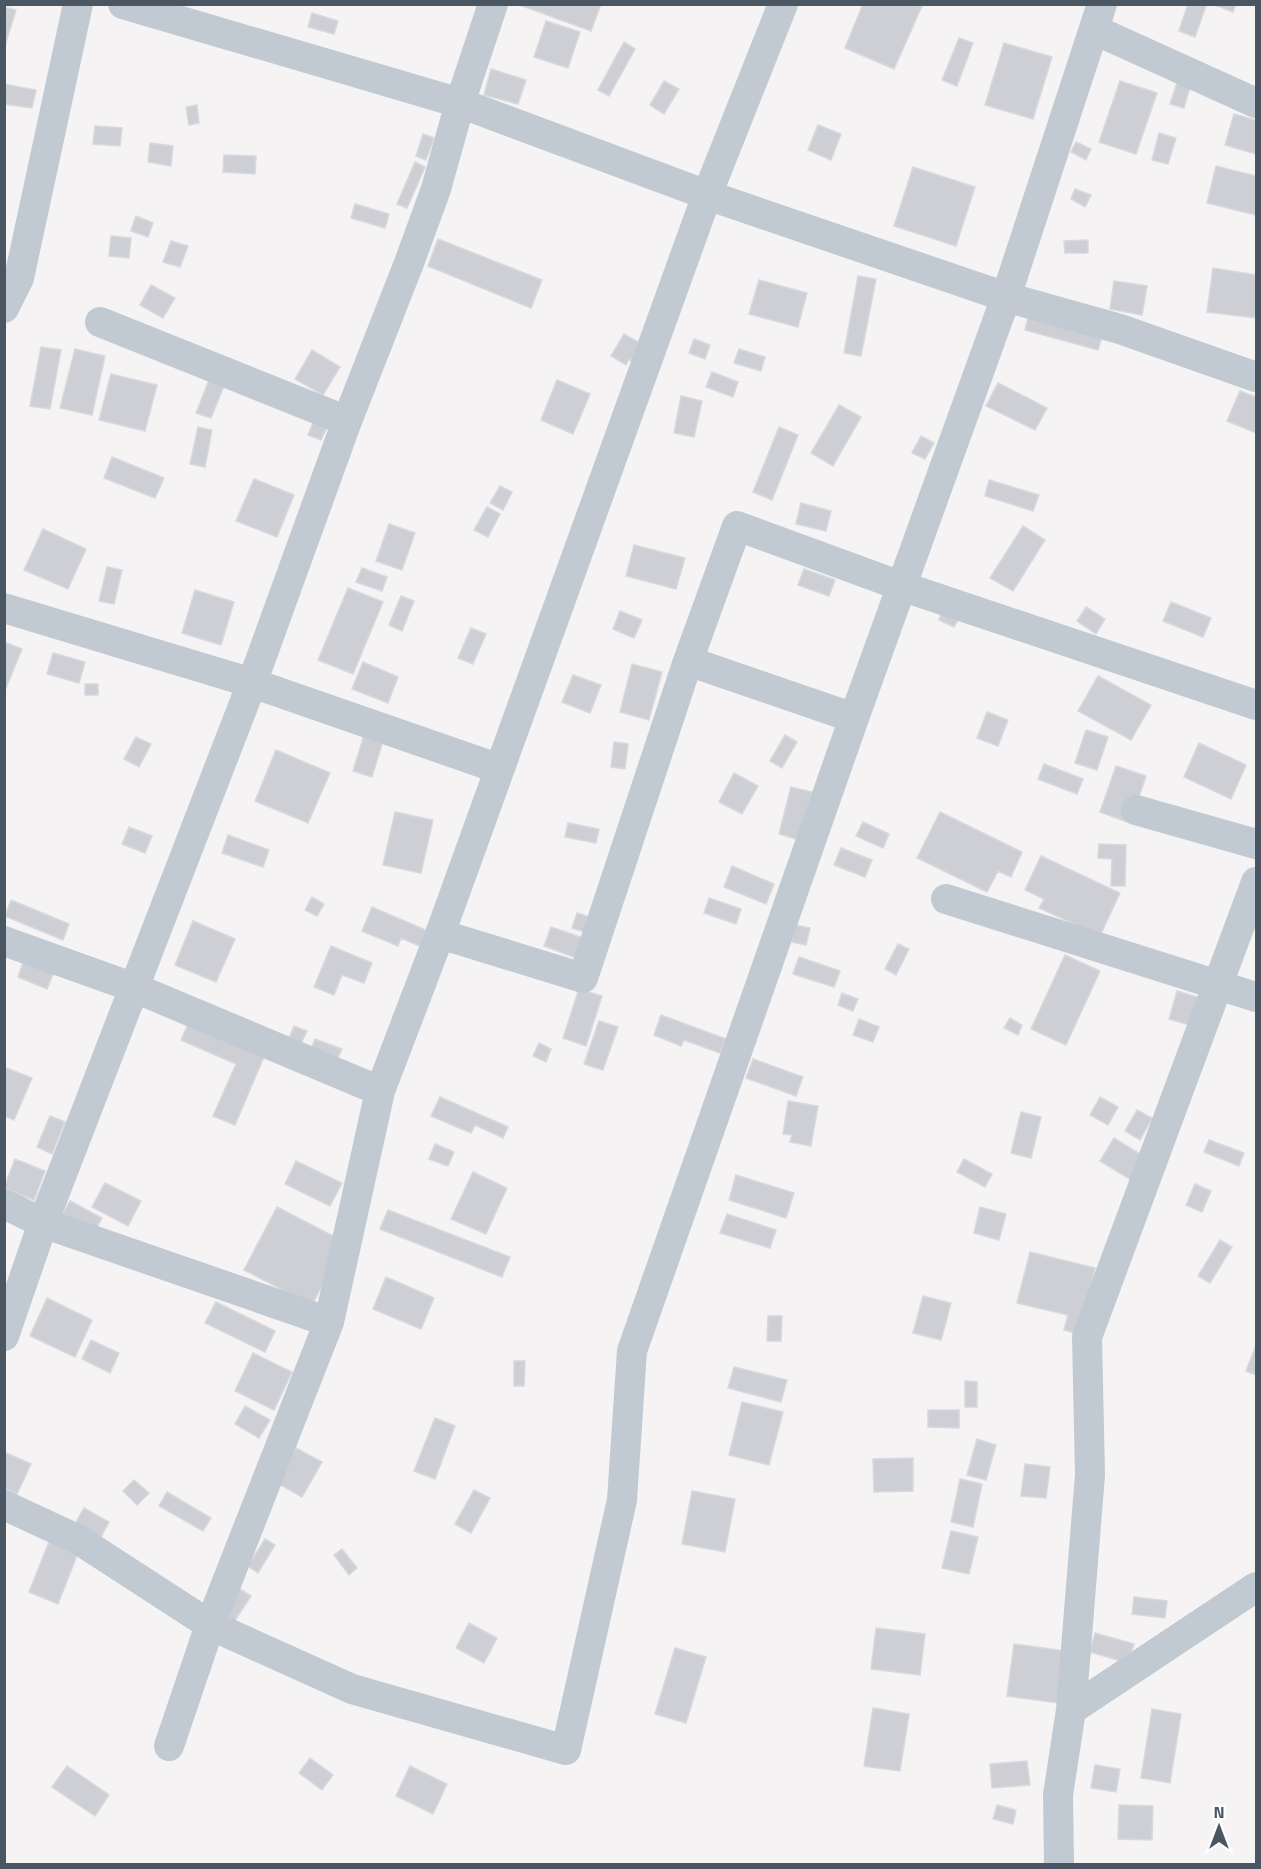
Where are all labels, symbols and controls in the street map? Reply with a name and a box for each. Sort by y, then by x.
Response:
north arrow [1189,1797,1249,1857]
text: N [1213,1800,1225,1824]

